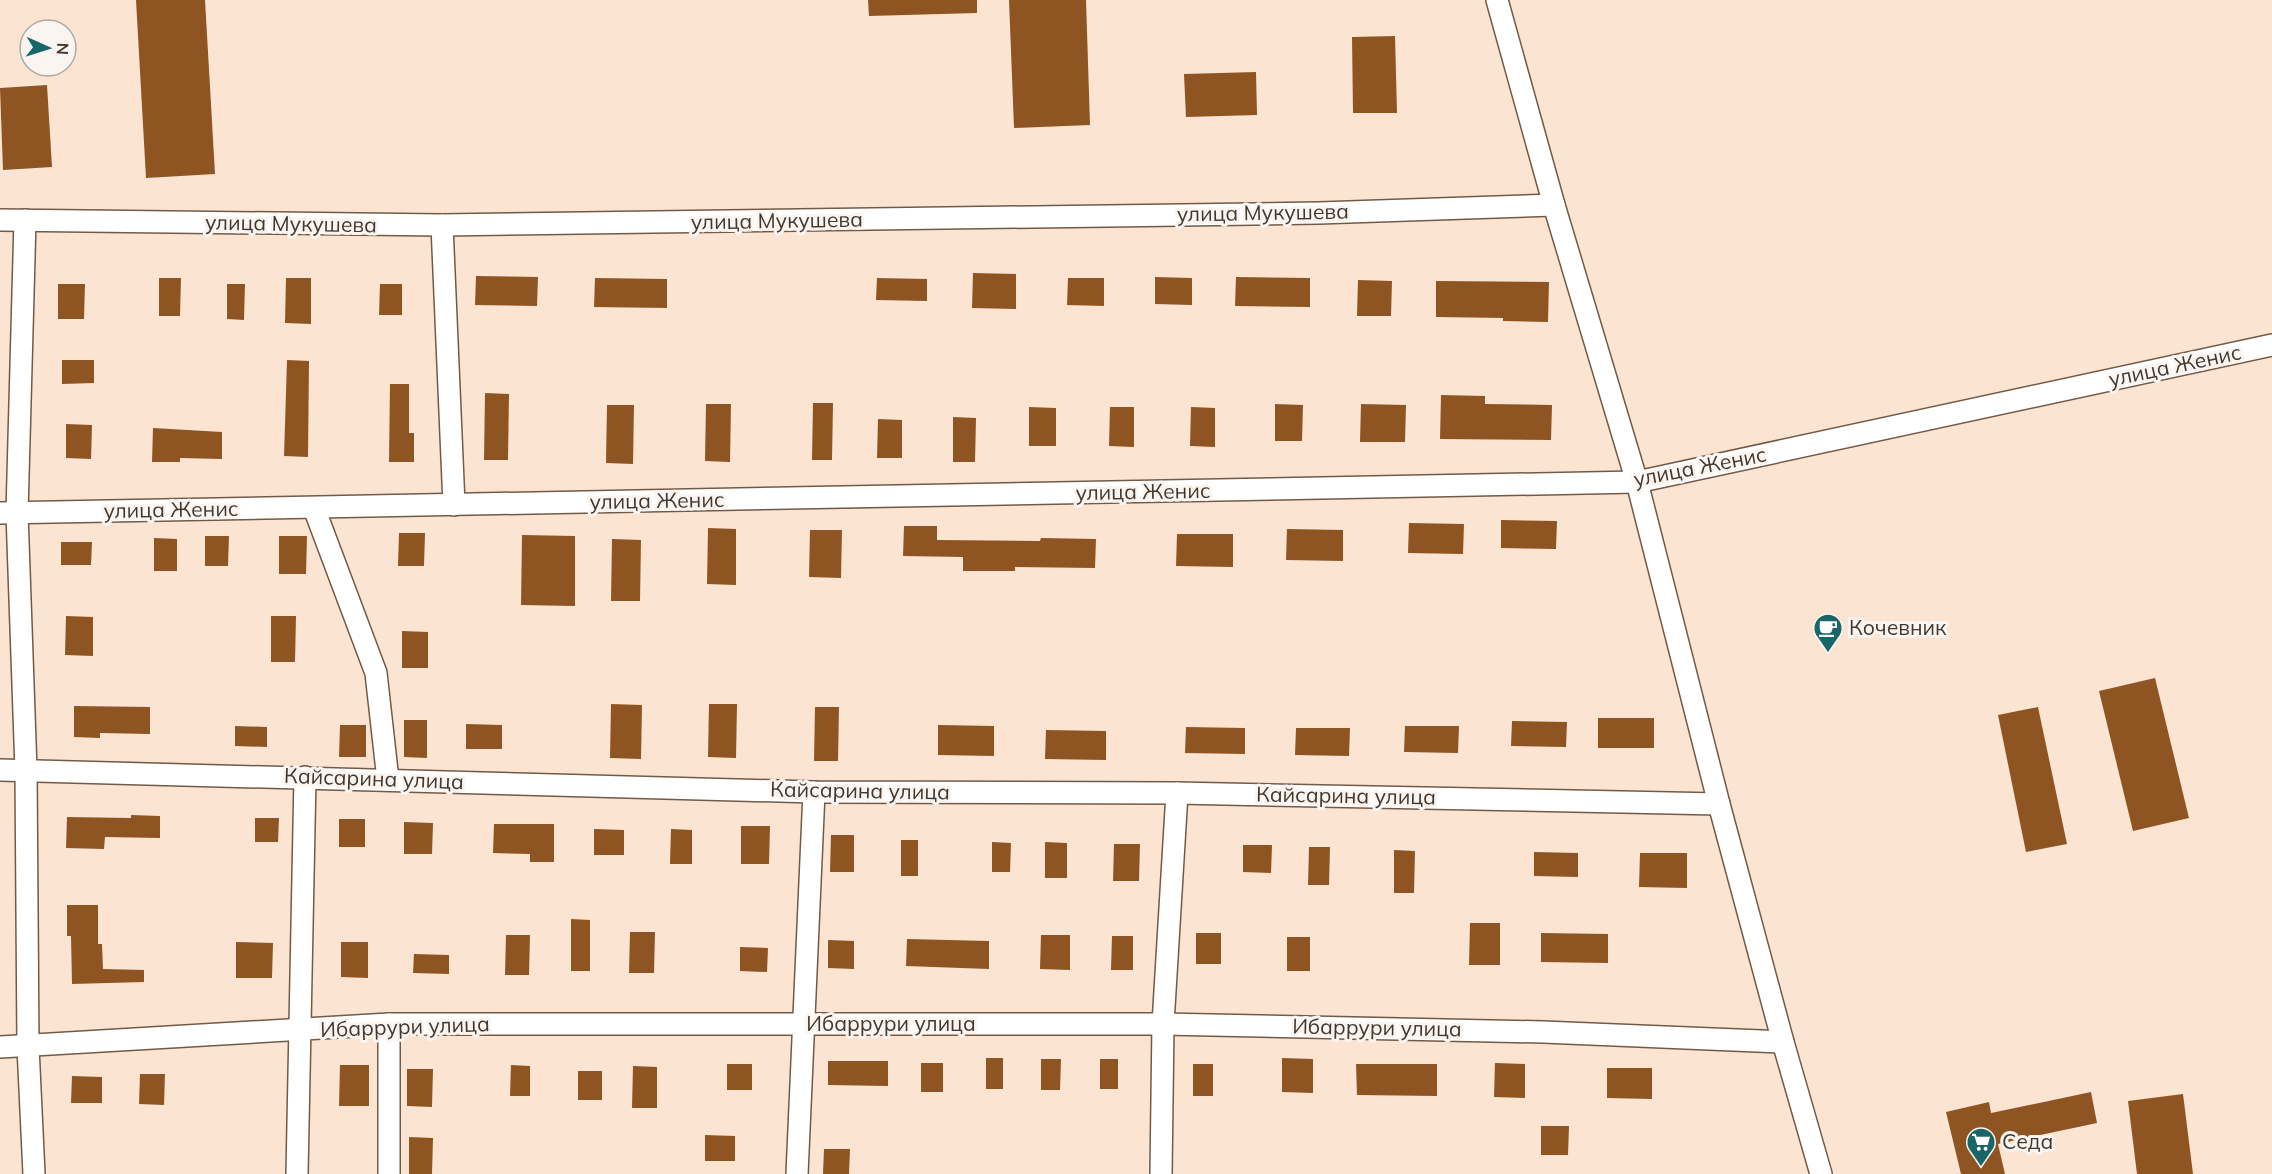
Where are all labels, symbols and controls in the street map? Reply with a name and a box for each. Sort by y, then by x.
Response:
north arrow [18,18,78,78]
text: N [53,42,73,55]
street label: улица Мукушева [1177,198,1349,226]
street label: улица Мукушева [691,206,863,234]
street label: улица Мукушева [205,209,377,237]
street label: улица Женис [2106,338,2243,392]
street label: улица Женис [1631,440,1768,492]
street label: улица Женис [1075,477,1211,505]
street label: улица Женис [589,486,725,514]
street label: улица Женис [103,495,239,523]
cafe icon: Кочевник [1812,612,1844,654]
place label: Кочевник [1849,614,1947,640]
street label: Кайсарина улица [284,762,464,794]
street label: Кайсарина улица [770,775,950,805]
street label: Кайсарина улица [1256,780,1436,810]
street label: Ибаррури улица [320,1010,490,1042]
street label: Ибаррури улица [806,1010,976,1036]
street label: Ибаррури улица [1292,1013,1462,1041]
supermarket icon: Седа [1965,1126,1997,1168]
place label: Седа [2002,1128,2053,1154]

